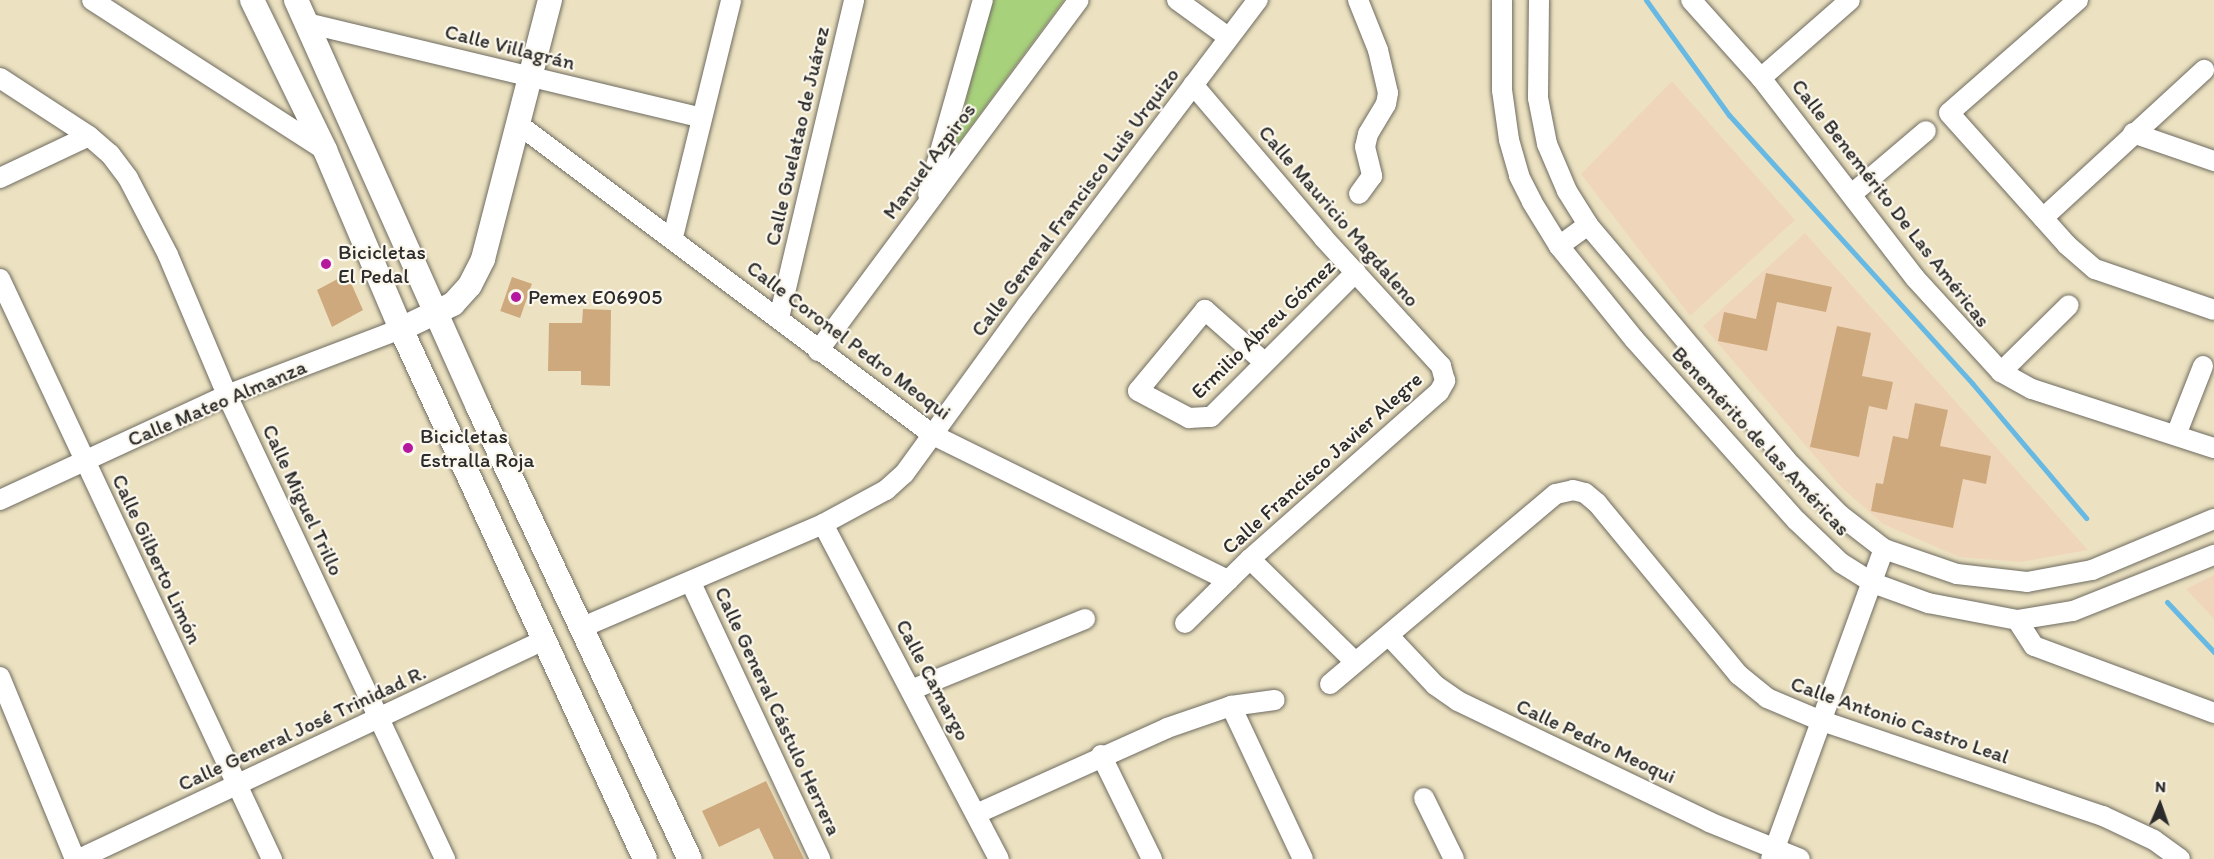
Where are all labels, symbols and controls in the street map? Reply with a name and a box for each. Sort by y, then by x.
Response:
street label: Calle Villagrán [443,19,577,75]
street label: Calle Guelatao de Juárez [759,24,835,248]
street label: Calle General Francisco Luis Urquizo [966,63,1184,341]
street label: Calle Benemérito De Las Américas [1786,74,1996,332]
street label: Manuel Azpiros [877,98,981,224]
street label: Calle Mauricio Magdaleno [1253,120,1425,312]
place label: Bicicletas El Pedal [338,239,426,289]
street label: Ermilio Abreu Gómez [1186,254,1340,404]
street label: Calle Coronel Pedro Meoqui [743,255,955,425]
marker: Bicicletas El Pedal [319,257,333,271]
place label: Pemex E06905 [528,284,662,310]
marker: Pemex E06905 [509,290,523,304]
street label: Benemérito de las Américas [1666,341,1856,541]
street label: Calle Mateo Almanza [124,354,310,452]
street label: Calle Francisco Javier Alegre [1218,367,1426,559]
street label: Calle Miguel Trillo [257,421,349,579]
place label: Bicicletas Estralla Roja [420,423,534,473]
marker: Bicicletas Estralla Roja [401,441,415,455]
street label: Calle Gilberto Limón [106,470,208,648]
street label: Calle General Cástulo Herrera [709,583,847,839]
street label: Calle Camargo [891,615,975,745]
street label: Calle General José Trinidad R. [175,660,429,796]
street label: Calle Antonio Castro Leal [1787,671,2013,769]
street label: Calle Pedro Meoqui [1513,693,1679,789]
north arrow [2130,775,2190,835]
text: N [2155,777,2166,796]

